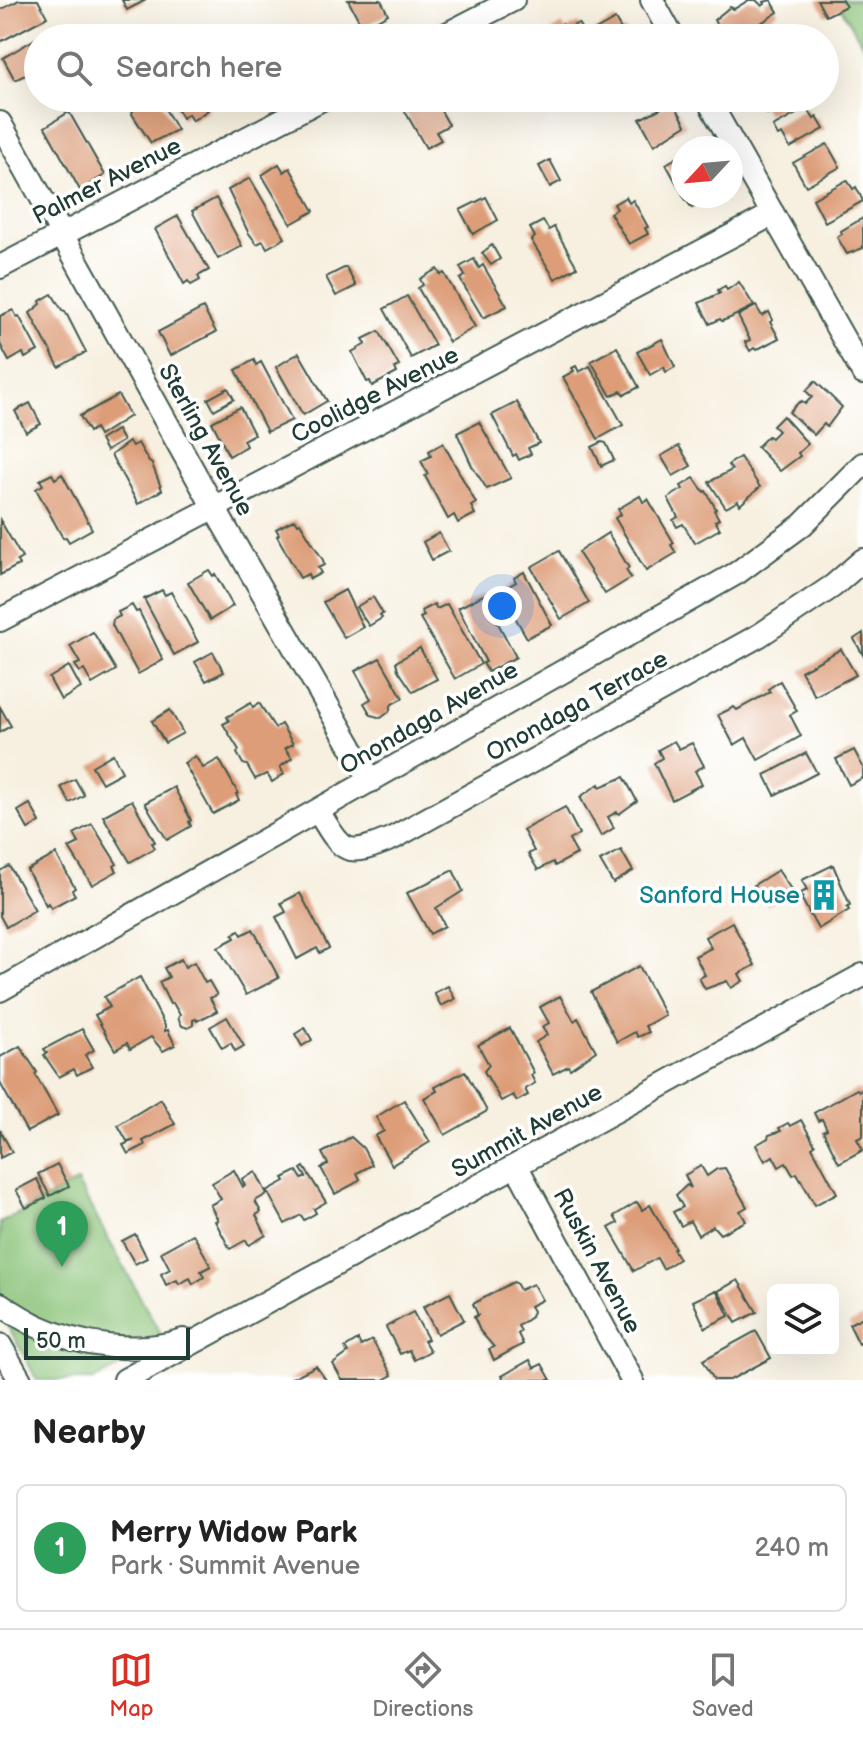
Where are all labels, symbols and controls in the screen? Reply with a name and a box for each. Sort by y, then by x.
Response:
search box [24,24,839,112]
icon: search [52,46,96,90]
text: Search here [116,50,282,86]
street label: Palmer Avenue [28,131,186,231]
north arrow [671,136,743,208]
street label: Coolidge Avenue [286,340,464,450]
street label: Sterling Avenue [152,359,260,521]
your location [482,586,522,626]
street label: Onondaga Terrace [481,644,673,768]
street label: Onondaga Avenue [335,655,523,781]
building icon: Sanford House [807,878,841,912]
place label: Sanford House [639,881,800,910]
street label: Summit Avenue [447,1078,607,1184]
street label: Ruskin Avenue [547,1183,647,1339]
pin: 1 [36,1201,88,1267]
map controls [767,1284,839,1356]
button: layers [767,1284,839,1356]
scale bar [24,1324,190,1360]
text: 50 m [36,1328,86,1355]
text: Nearby [32,1412,146,1453]
text: Merry Widow Park [110,1515,357,1551]
text: 1 [55,1533,65,1564]
text: 240 m [754,1533,829,1564]
text: Park · Summit Avenue [110,1551,360,1582]
tab: Map [109,1648,154,1723]
tab: Directions [372,1648,473,1723]
tab: Saved [692,1648,754,1723]

